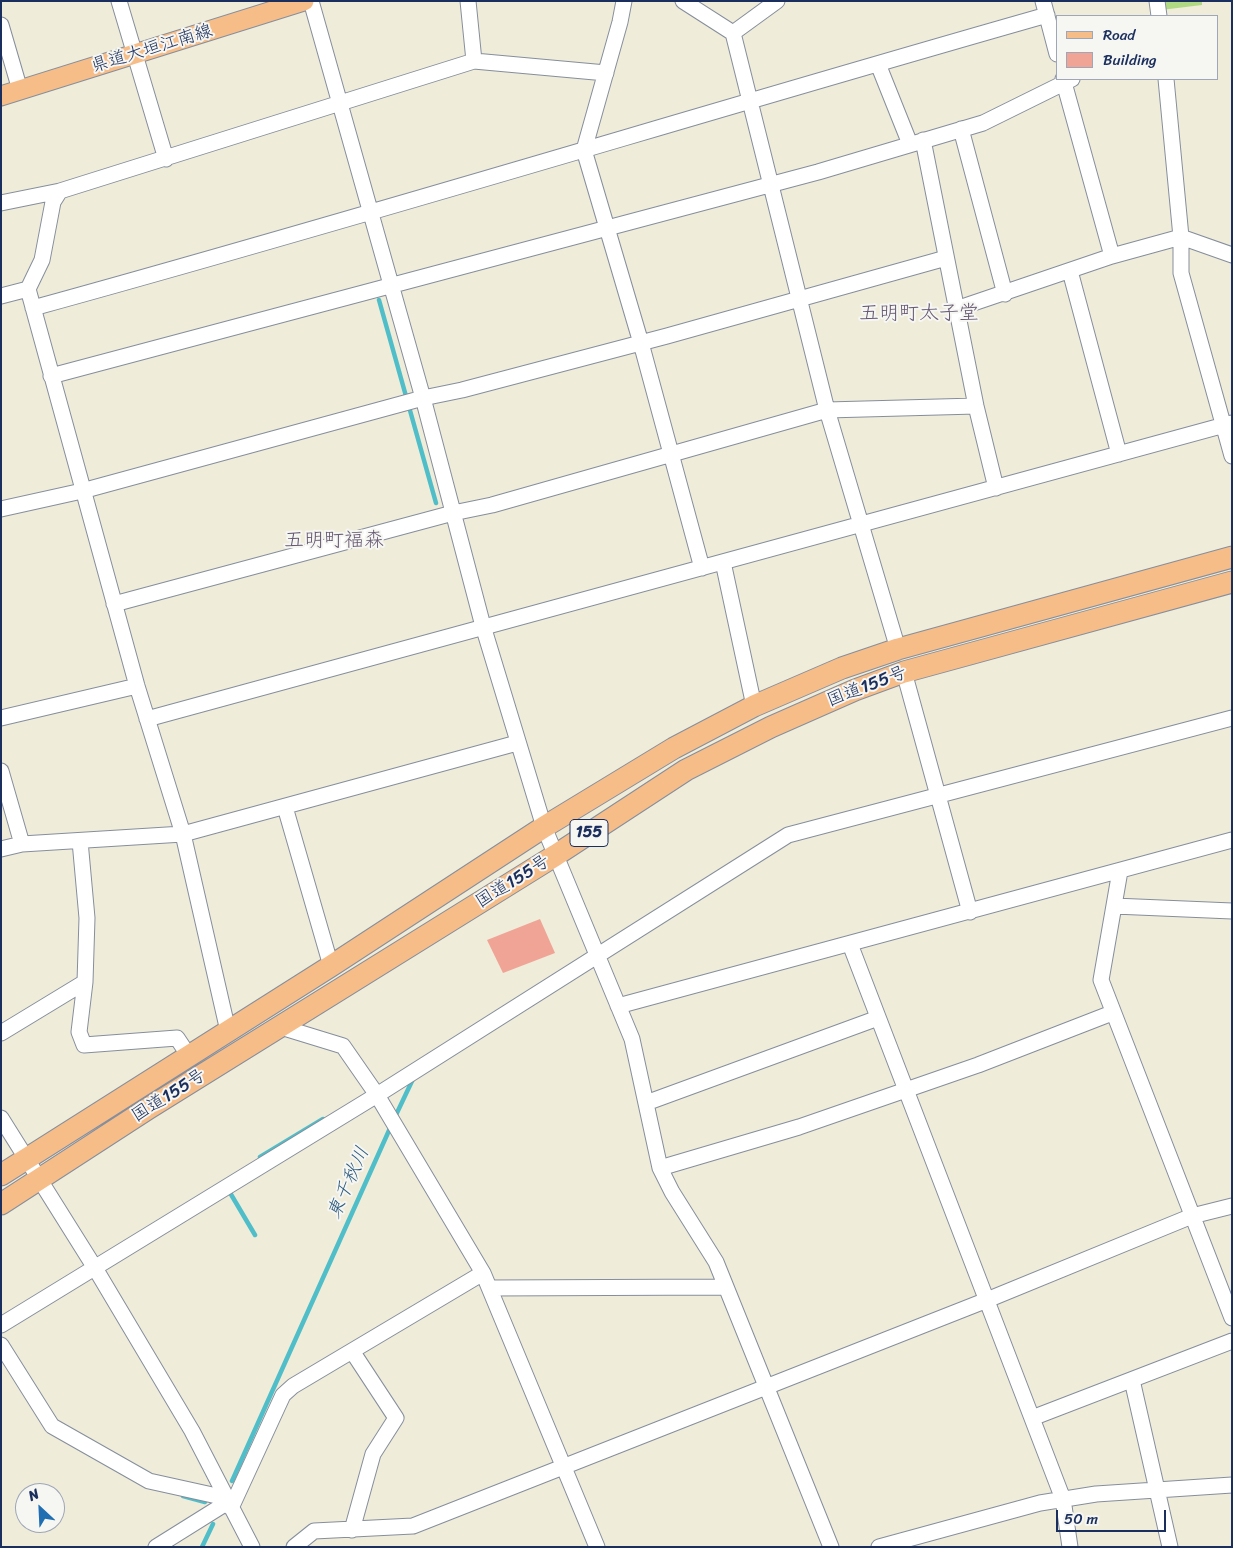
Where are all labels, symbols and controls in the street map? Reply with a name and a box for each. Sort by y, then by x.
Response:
legend [1056,15,1218,80]
street label: 県道大垣江南線 [89,20,215,78]
text: Road [1103,22,1135,48]
text: Building [1103,47,1157,73]
district label: 五明町太子堂 [859,302,979,326]
district label: 五明町福森 [284,529,384,553]
street label: 国道155号 [824,662,910,712]
road number: 155 [570,820,608,846]
street label: 国道155号 [472,851,554,913]
street label: 国道155号 [128,1065,210,1127]
water label: 東千秋川 [323,1144,375,1222]
text: N [24,1481,44,1508]
north arrow [15,1483,65,1533]
scale bar [1058,1500,1168,1532]
text: 50 m [1064,1506,1098,1532]

